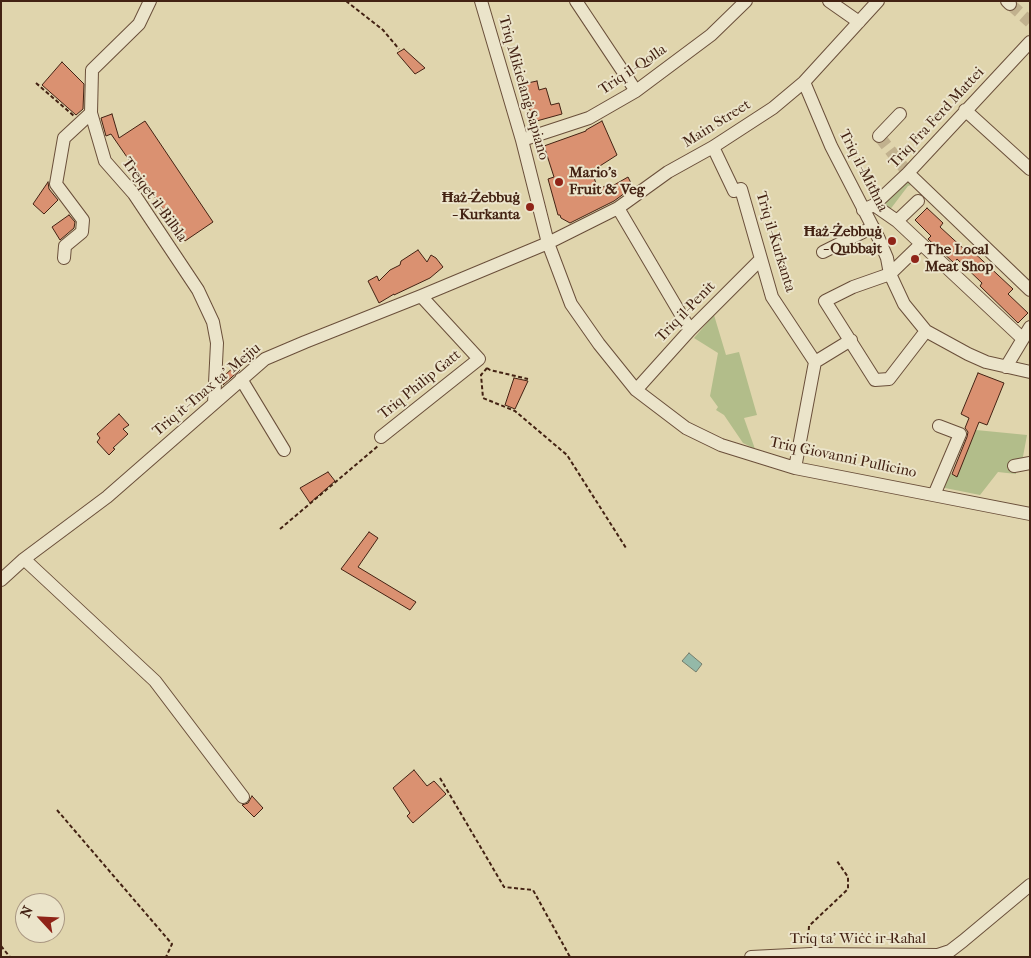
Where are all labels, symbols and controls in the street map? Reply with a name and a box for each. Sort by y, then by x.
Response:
street label: Triq Mikielanġ Sapiano [494,14,552,162]
street label: Triq il-Qolla [596,41,670,99]
street label: Triq Fra Ferd Mattei [886,64,988,172]
street label: Main Street [680,96,754,152]
street label: Triq il-Mitħna [835,127,891,215]
street label: Trejqet il-Bilbla [117,154,191,246]
place label: Mario's Fruit & Veg [569,164,645,199]
marker: Mario's Fruit & Veg [553,176,565,188]
place label: Ħaż-Żebbuġ - Kurkanta [442,189,520,224]
street label: Triq il-Kurkanta [751,190,799,294]
marker: Ħaż-Żebbuġ - Kurkanta [524,201,536,213]
place label: Ħaż-Żebbuġ - Qubbajt [804,223,882,258]
marker: Ħaż-Żebbuġ - Qubbajt [886,235,898,247]
place label: The Local Meat Shop [925,241,993,276]
marker: The Local Meat Shop [909,253,921,265]
street label: Triq il-Penit [653,278,719,346]
street label: Triq it-Tnax ta' Mejju [149,340,265,440]
street label: Triq Philip Gatt [375,346,465,424]
street label: Triq Giovanni Pullicino [768,434,918,482]
north arrow [15,893,65,943]
text: N [17,903,37,920]
street label: Triq ta' Wiċċ ir-Raħal [790,930,926,948]

